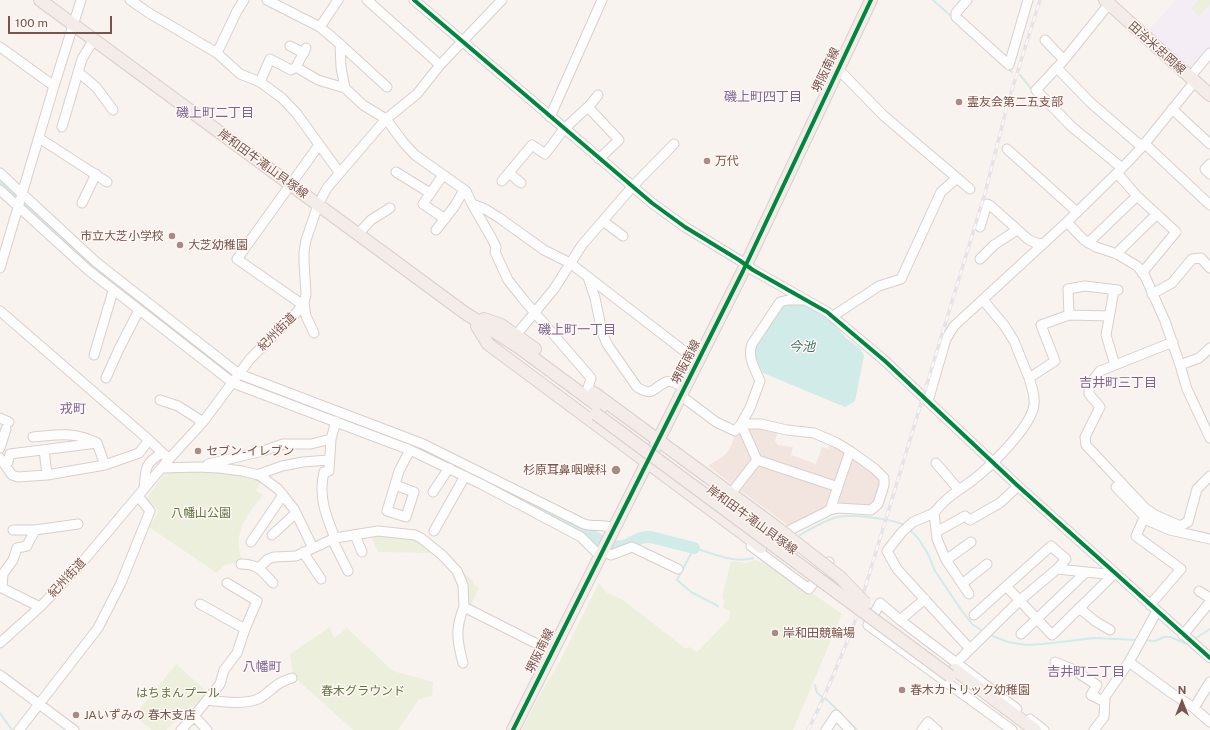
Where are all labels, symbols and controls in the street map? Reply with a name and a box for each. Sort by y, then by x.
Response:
scale bar [10,8,114,34]
text: 100 m [15,16,48,30]
street label: 田治米忠岡線 [1125,19,1189,77]
street label: 堺阪南線 [809,45,843,95]
district label: 磯上町四丁目 [724,89,802,105]
place label: 霊友会第二五支部 [967,95,1063,109]
marker: 霊友会第二五支部 [954,97,964,107]
district label: 磯上町二丁目 [176,105,254,121]
street label: 岸和田牛滝山貝塚線 [215,126,311,202]
place label: 万代 [715,154,739,168]
marker: 万代 [702,156,712,166]
place label: 市立大芝小学校 [80,229,164,243]
marker: 市立大芝小学校 [167,231,177,241]
place label: 大芝幼稚園 [188,238,248,252]
marker: 大芝幼稚園 [175,240,185,250]
street label: 紀州街道 [255,310,299,354]
district label: 磯上町一丁目 [538,322,616,338]
street label: 堺阪南線 [669,337,703,387]
water label: 今池 [789,339,815,355]
district label: 吉井町三丁目 [1079,375,1157,391]
district label: 戎町 [60,401,86,417]
place label: セブン-イレブン [206,444,295,458]
marker: セブン-イレブン [193,446,203,456]
place label: 杉原耳鼻咽喉科 [523,463,607,477]
marker: 杉原耳鼻咽喉科 [610,464,622,476]
street label: 岸和田牛滝山貝塚線 [704,482,800,558]
park label: 八幡山公園 [171,506,231,520]
street label: 紀州街道 [45,556,89,600]
street label: 堺阪南線 [523,626,557,676]
place label: 岸和田競輪場 [783,626,855,640]
marker: 岸和田競輪場 [770,628,780,638]
district label: 八幡町 [243,659,281,675]
district label: 吉井町二丁目 [1047,664,1125,680]
north arrow [1162,682,1202,722]
place label: 春木カトリック幼稚園 [910,683,1030,697]
park label: 春木グラウンド [321,684,405,698]
text: N [1178,684,1186,696]
marker: 春木カトリック幼稚園 [897,685,907,695]
park label: はちまんプール [136,686,220,700]
place label: JAいずみの 春木支店 [84,708,196,722]
marker: JAいずみの 春木支店 [71,710,81,720]

